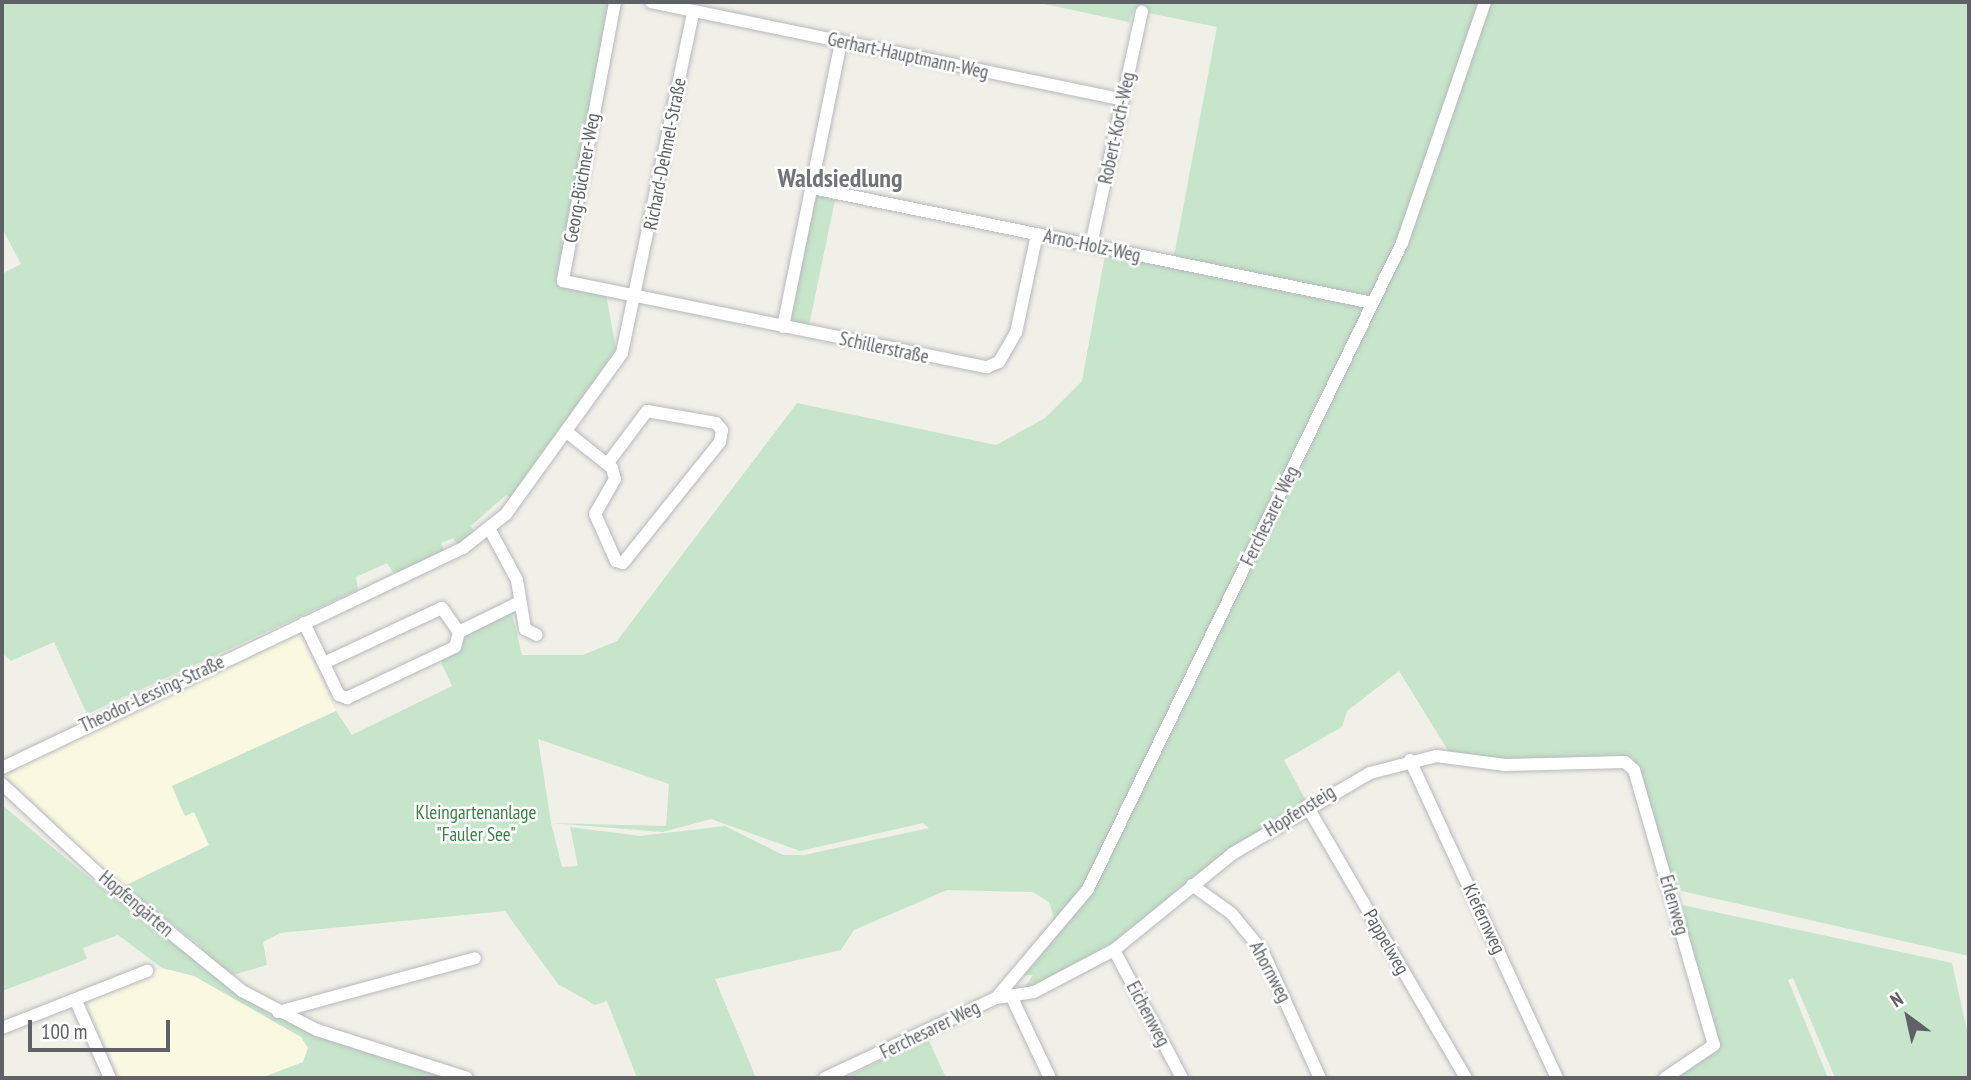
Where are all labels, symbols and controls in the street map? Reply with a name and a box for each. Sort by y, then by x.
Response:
street label: Gerhart-Hauptmann-Weg [825,28,991,84]
street label: Robert-Koch-Weg [1094,70,1140,186]
street label: Richard-Dehmel-Straße [639,76,691,232]
street label: Georg-Büchner-Weg [559,111,605,245]
district label: Waldsiedlung [778,162,902,194]
street label: Arno-Holz-Weg [1041,225,1143,267]
street label: Schillerstraße [837,327,931,369]
street label: Ferchesarer Weg [1236,462,1304,570]
street label: Theodor-Lessing-Straße [76,650,228,738]
street label: Hopfensteig [1260,780,1340,842]
park label: Kleingartenanlage "Fauler See" [416,802,536,846]
street label: Hopfengärten [94,866,178,942]
street label: Erlenweg [1655,873,1693,937]
street label: Kiefernweg [1458,880,1510,958]
street label: Pappelweg [1358,905,1414,979]
street label: Ahornweg [1244,937,1296,1007]
street label: Eichenweg [1121,978,1175,1050]
north arrow [1873,982,1943,1052]
text: N [1886,987,1907,1012]
street label: Ferchesarer Weg [876,996,984,1064]
scale bar [32,1006,173,1050]
text: 100 m [41,1018,87,1045]

